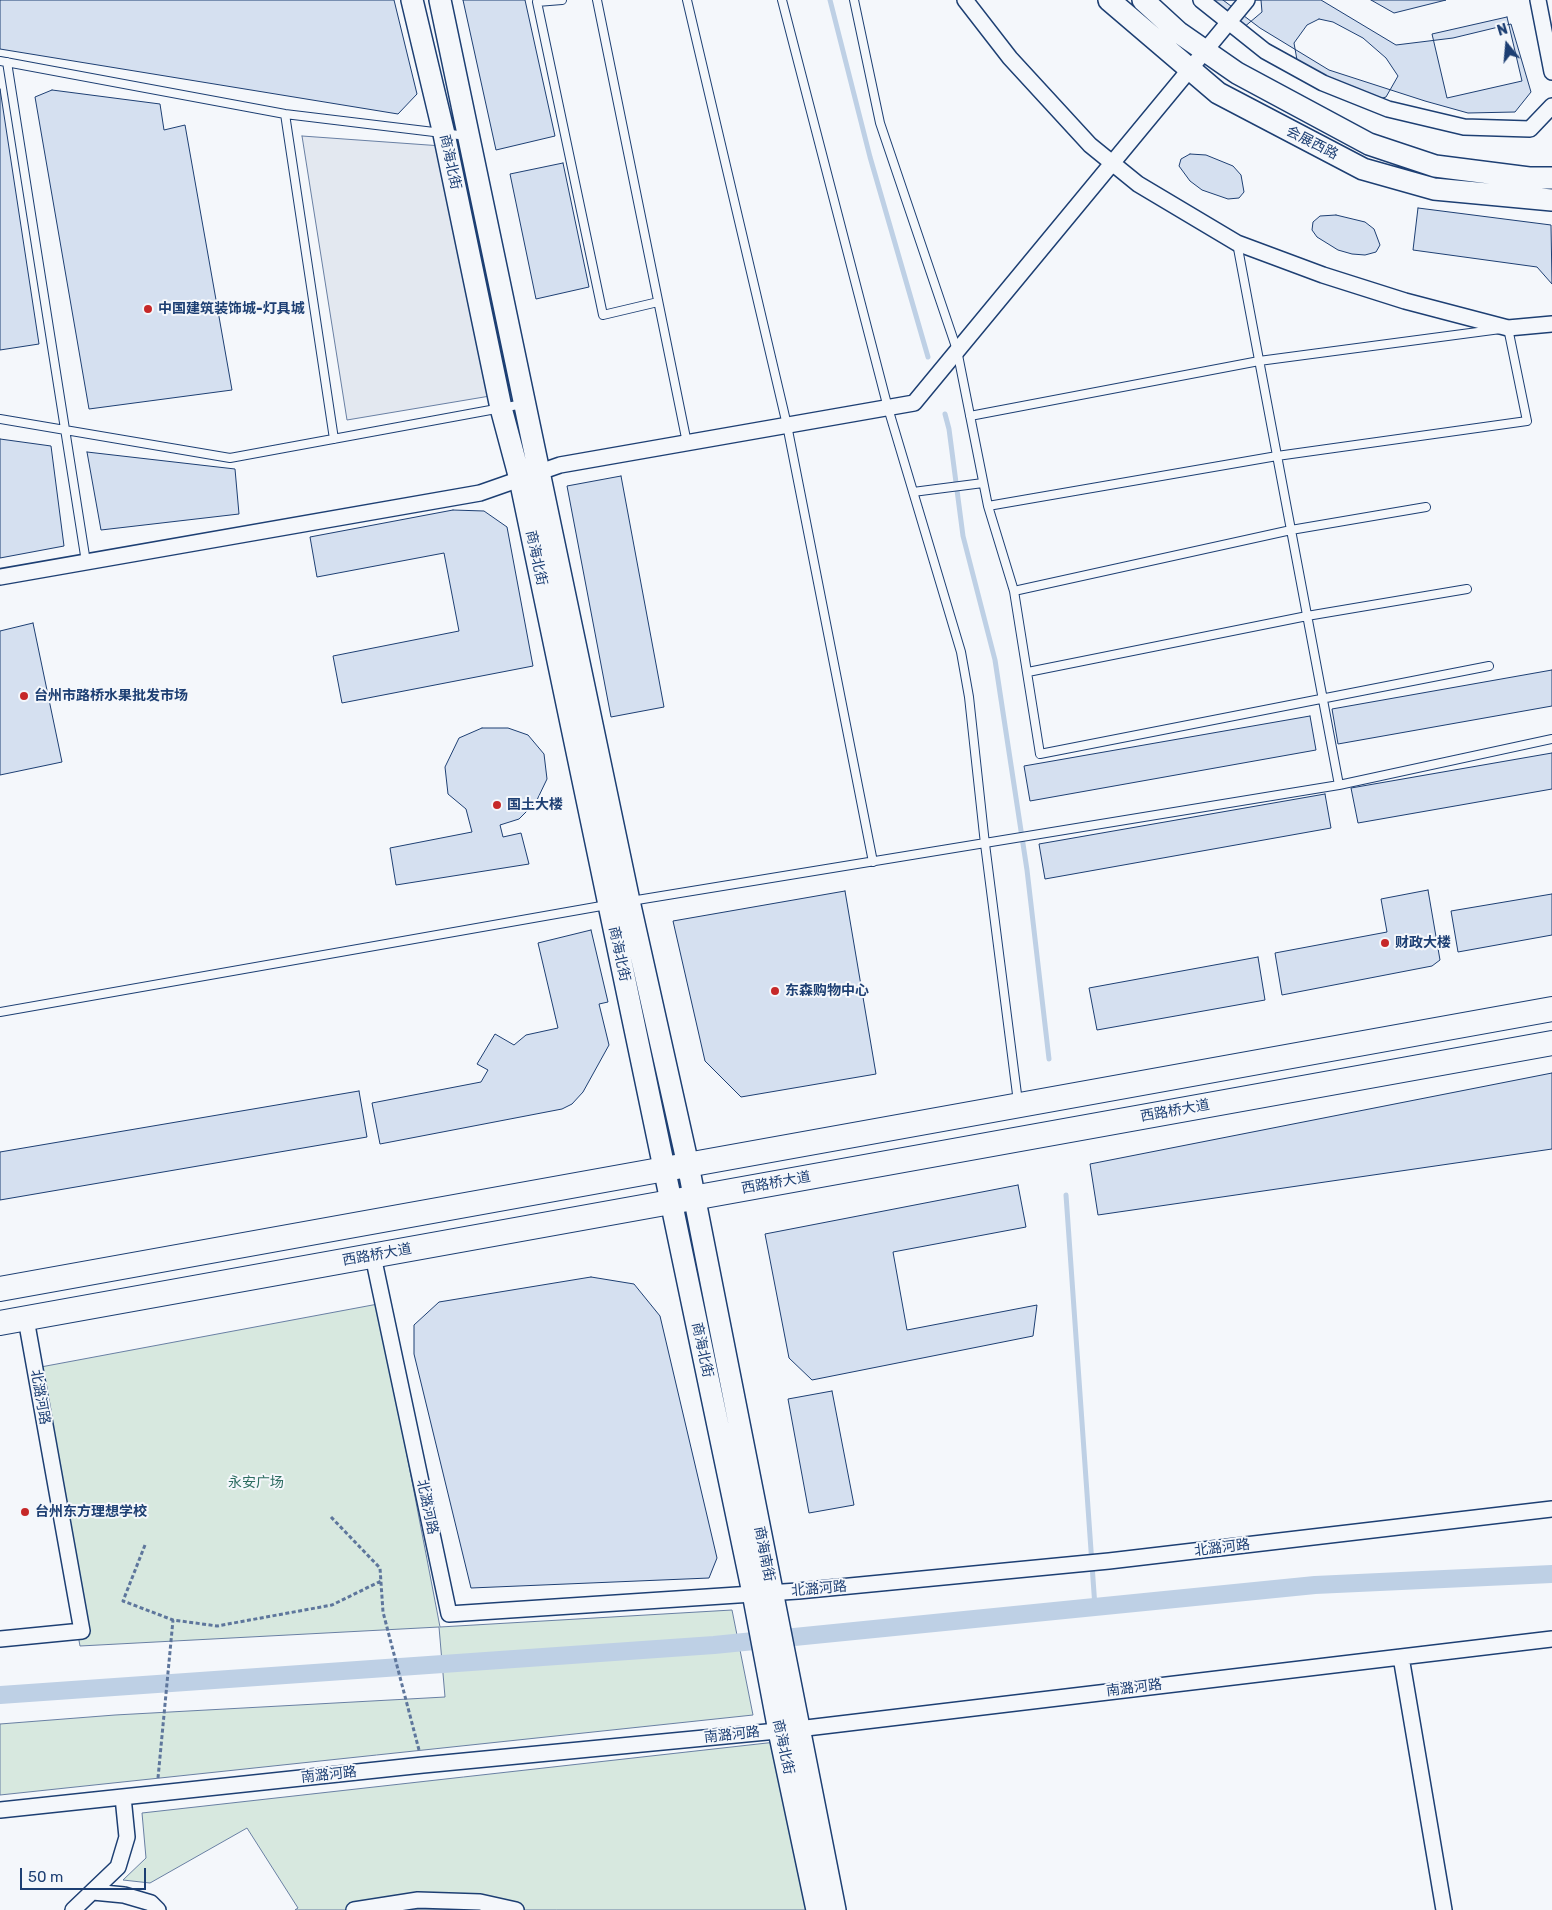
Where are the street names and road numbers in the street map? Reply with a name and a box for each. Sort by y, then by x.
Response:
street label: 会展西路 [1283,123,1341,163]
street label: 商海北街 [436,133,464,191]
street label: 商海北街 [522,529,550,587]
street label: 商海北街 [605,925,633,983]
street label: 西路桥大道 [1139,1097,1211,1125]
street label: 西路桥大道 [740,1169,812,1197]
street label: 西路桥大道 [341,1241,413,1269]
street label: 商海北街 [688,1321,716,1379]
street label: 北潞河路 [27,1368,53,1426]
street label: 北潞河路 [413,1478,441,1536]
street label: 商海南街 [750,1525,778,1583]
street label: 北潞河路 [1193,1536,1251,1560]
street label: 北潞河路 [790,1578,848,1600]
street label: 南潞河路 [1105,1676,1163,1700]
street label: 商海北街 [769,1718,797,1776]
street label: 南潞河路 [703,1724,761,1746]
street label: 南潞河路 [300,1764,358,1786]

